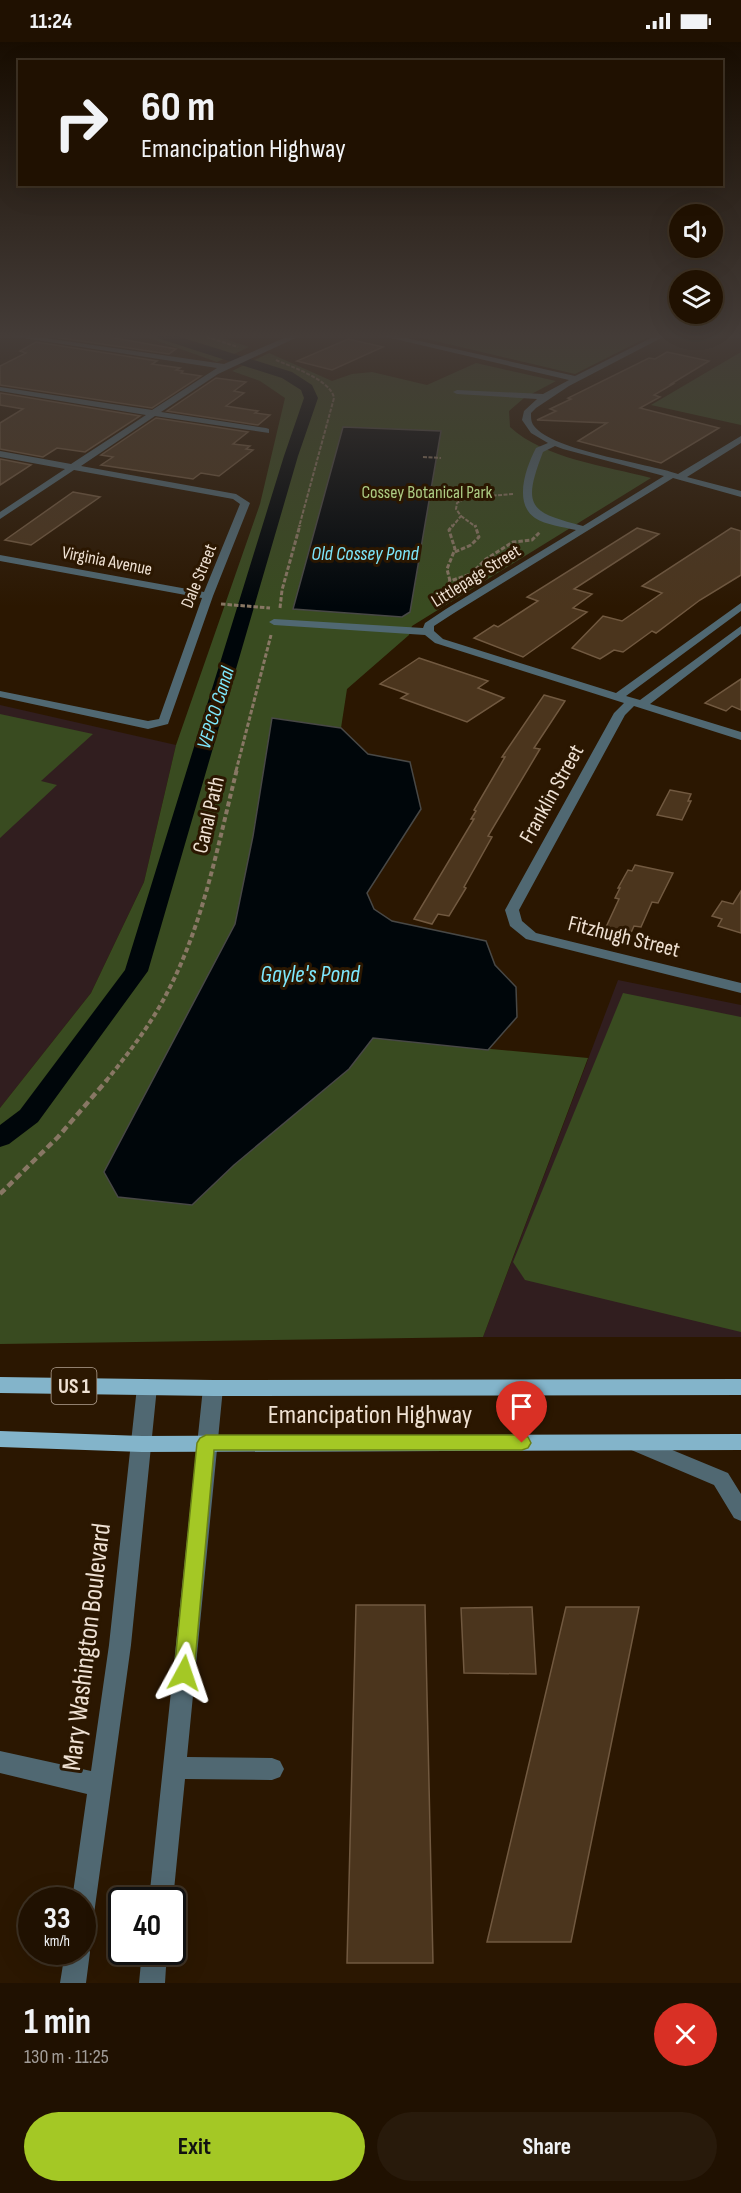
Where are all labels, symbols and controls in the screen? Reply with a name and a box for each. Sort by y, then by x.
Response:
text: 11:24 [30,8,72,35]
text: 60 m [141,82,215,133]
icon: right [42,84,120,162]
text: Emancipation Highway [141,133,346,165]
map controls [669,204,723,324]
button: sound [669,204,723,258]
button: layers [669,270,723,324]
park label: Cossey Botanical Park [362,482,493,503]
street label: Dale Street [177,540,221,611]
street label: Littlepage Street [428,540,525,612]
street label: Virginia Avenue [60,542,154,580]
water label: Old Cossey Pond [311,542,419,566]
water label: VEPCO Canal [192,663,240,752]
street label: Franklin Street [514,740,590,848]
street label: Canal Path [187,774,231,856]
street label: Fitzhugh Street [565,910,683,964]
water label: Gayle's Pond [260,960,361,989]
road number: US 1 [52,1368,97,1404]
pin [496,1381,547,1443]
icon: arrive [505,1390,538,1423]
street label: Emancipation Highway [268,1399,472,1431]
street label: Mary Washington Boulevard [56,1521,118,1773]
position arrow [152,1641,216,1705]
speed limit sign: 40 [108,1887,186,1965]
text: 33 [44,1901,70,1937]
text: km/h [44,1932,70,1951]
text: 1 min [24,2001,91,2044]
button: close [654,2003,717,2066]
text: 130 m · 11:25 [24,2045,109,2069]
button: Exit [24,2112,365,2181]
button: Share [377,2112,717,2181]

